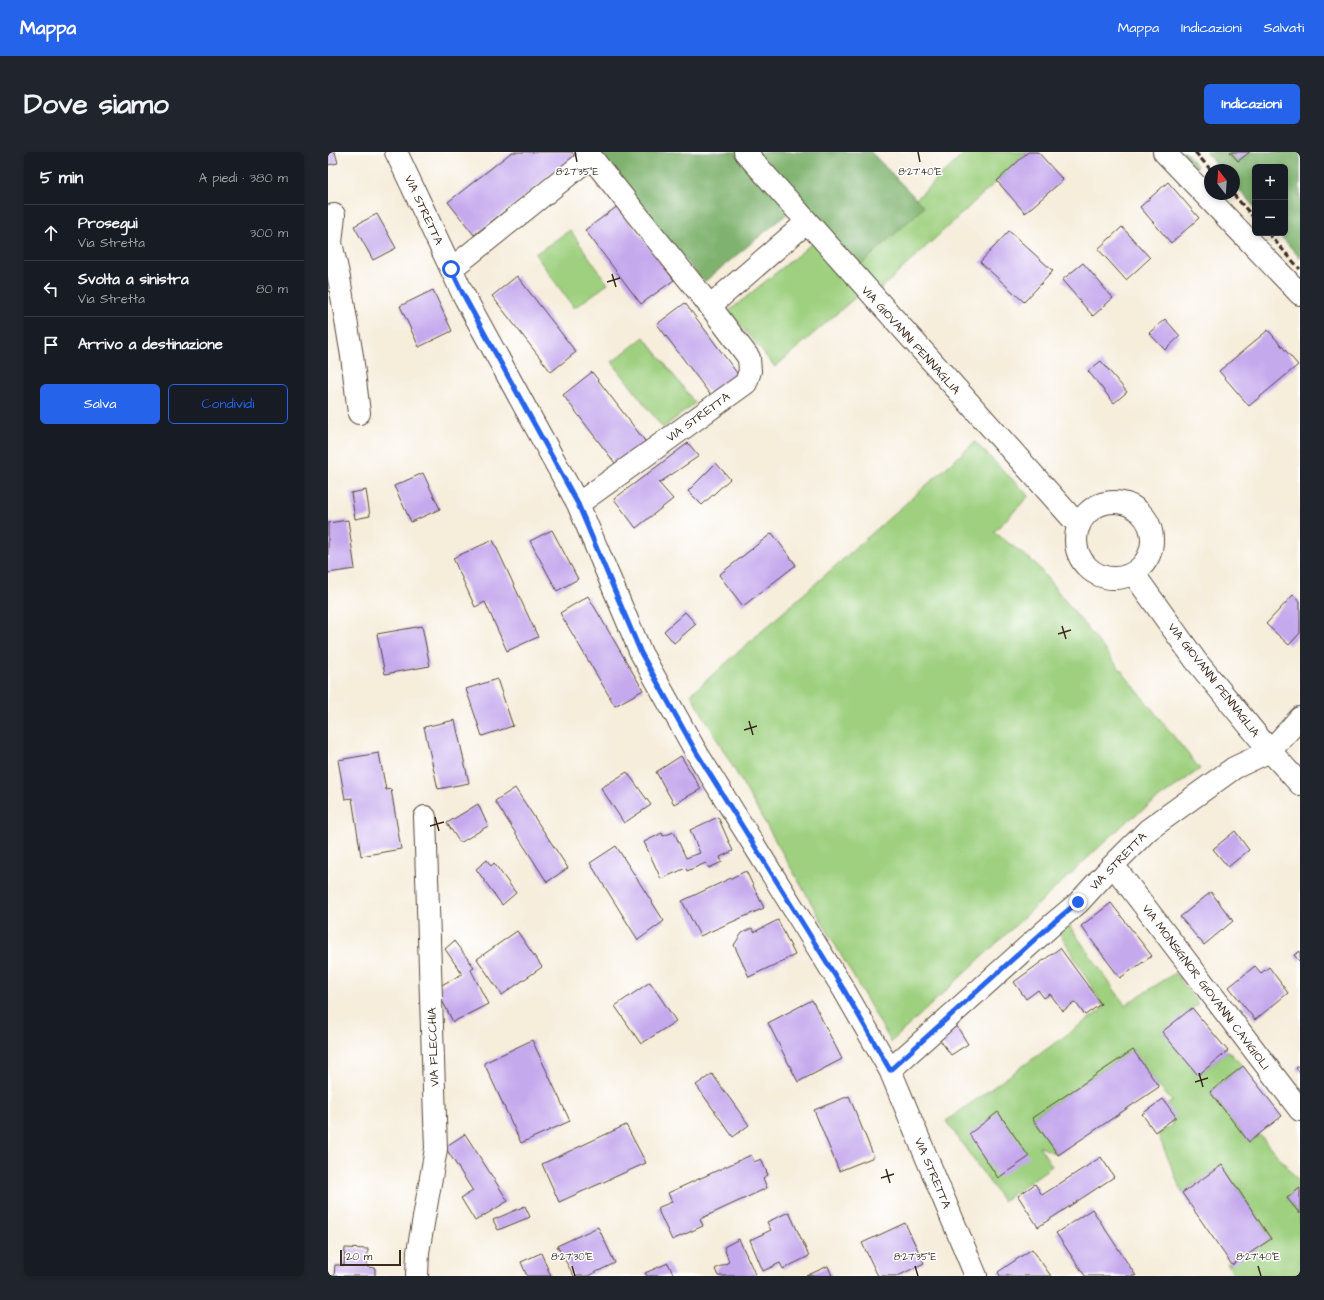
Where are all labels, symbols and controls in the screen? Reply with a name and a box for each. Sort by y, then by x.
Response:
text: Mappa [20,15,76,42]
text: Mappa [1118,18,1159,38]
text: Indicazioni [1181,18,1242,38]
text: Salvati [1264,18,1304,38]
button: Indicazioni [1204,84,1300,124]
text: Dove siamo [24,85,169,124]
north arrow [1204,164,1240,200]
map controls [1252,164,1288,236]
button: + [1252,164,1288,200]
text: 8°27'35"E [556,165,598,179]
text: 8°27'40"E [898,165,942,179]
text: 5 min [40,166,83,190]
text: A piedi · 380 m [199,169,288,187]
street label: VIA STRETTA [400,172,447,248]
button: − [1252,200,1288,236]
text: Prosegui [78,213,138,234]
icon: ahead [40,222,62,244]
text: 300 m [250,224,288,242]
text: Via Stretta [78,234,145,252]
route start [442,260,460,278]
text: Svolta a sinistra [78,269,189,290]
icon: left [40,278,62,300]
text: 80 m [256,280,288,298]
street label: VIA GIOVANNI PENNAGLIA [857,282,964,398]
text: Via Stretta [78,290,145,308]
icon: arrive [40,334,62,356]
text: Arrivo a destinazione [78,334,223,355]
button: Salva [40,384,160,424]
button: Condividi [168,384,288,424]
street label: VIA STRETTA [663,388,734,446]
street label: VIA GIOVANNI PENNAGLIA [1164,620,1264,741]
street label: VIA STRETTA [1086,828,1151,894]
route end [1069,893,1087,911]
street label: VIA MONSIGNOR GIOVANNI CAVIGIOLI [1138,901,1274,1074]
street label: VIA FLECCHIA [424,1007,443,1087]
street label: VIA STRETTA [910,1135,955,1211]
scale bar [340,1248,401,1267]
text: 20 m [346,1249,372,1264]
text: 8°27'30"E [551,1250,593,1264]
text: 8°27'35"E [894,1250,936,1264]
text: 8°27'40"E [1236,1250,1280,1264]

